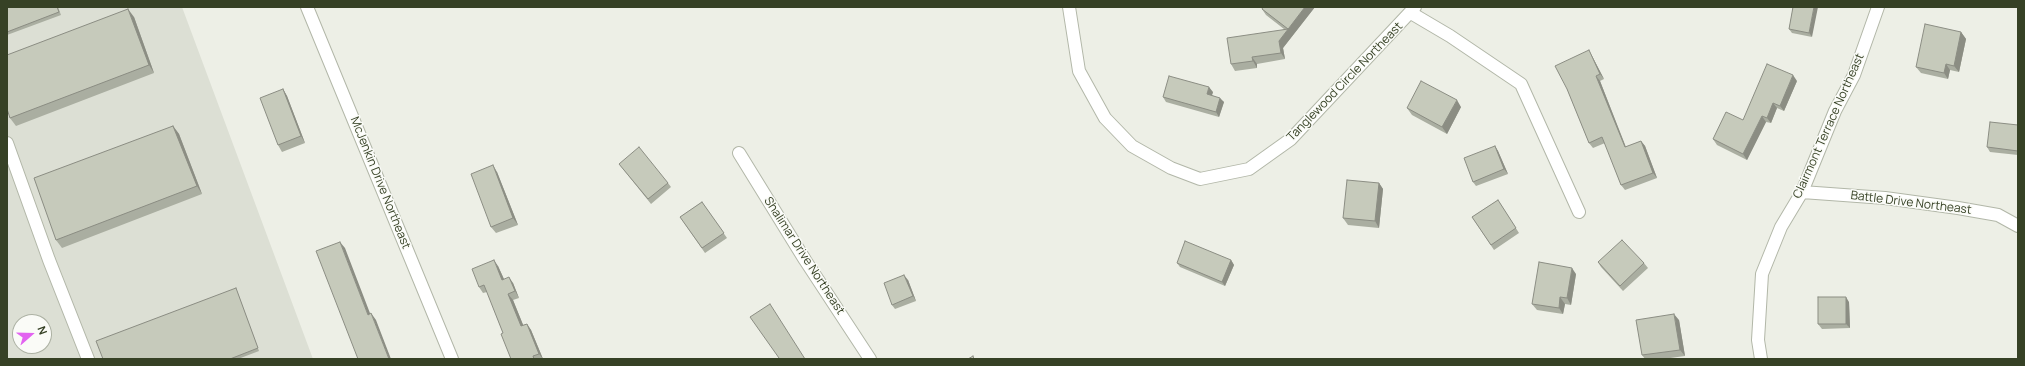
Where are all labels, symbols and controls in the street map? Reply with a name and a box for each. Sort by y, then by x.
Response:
street label: Tanglewood Circle Northeast [1284,19,1406,145]
street label: Clairmont Terrace Northeast [1790,51,1868,201]
street label: McJenkin Drive Northeast [347,115,413,251]
street label: Battle Drive Northeast [1850,188,1972,218]
street label: Shalimar Drive Northeast [761,195,847,317]
north arrow [12,314,52,354]
text: N [34,324,51,336]

